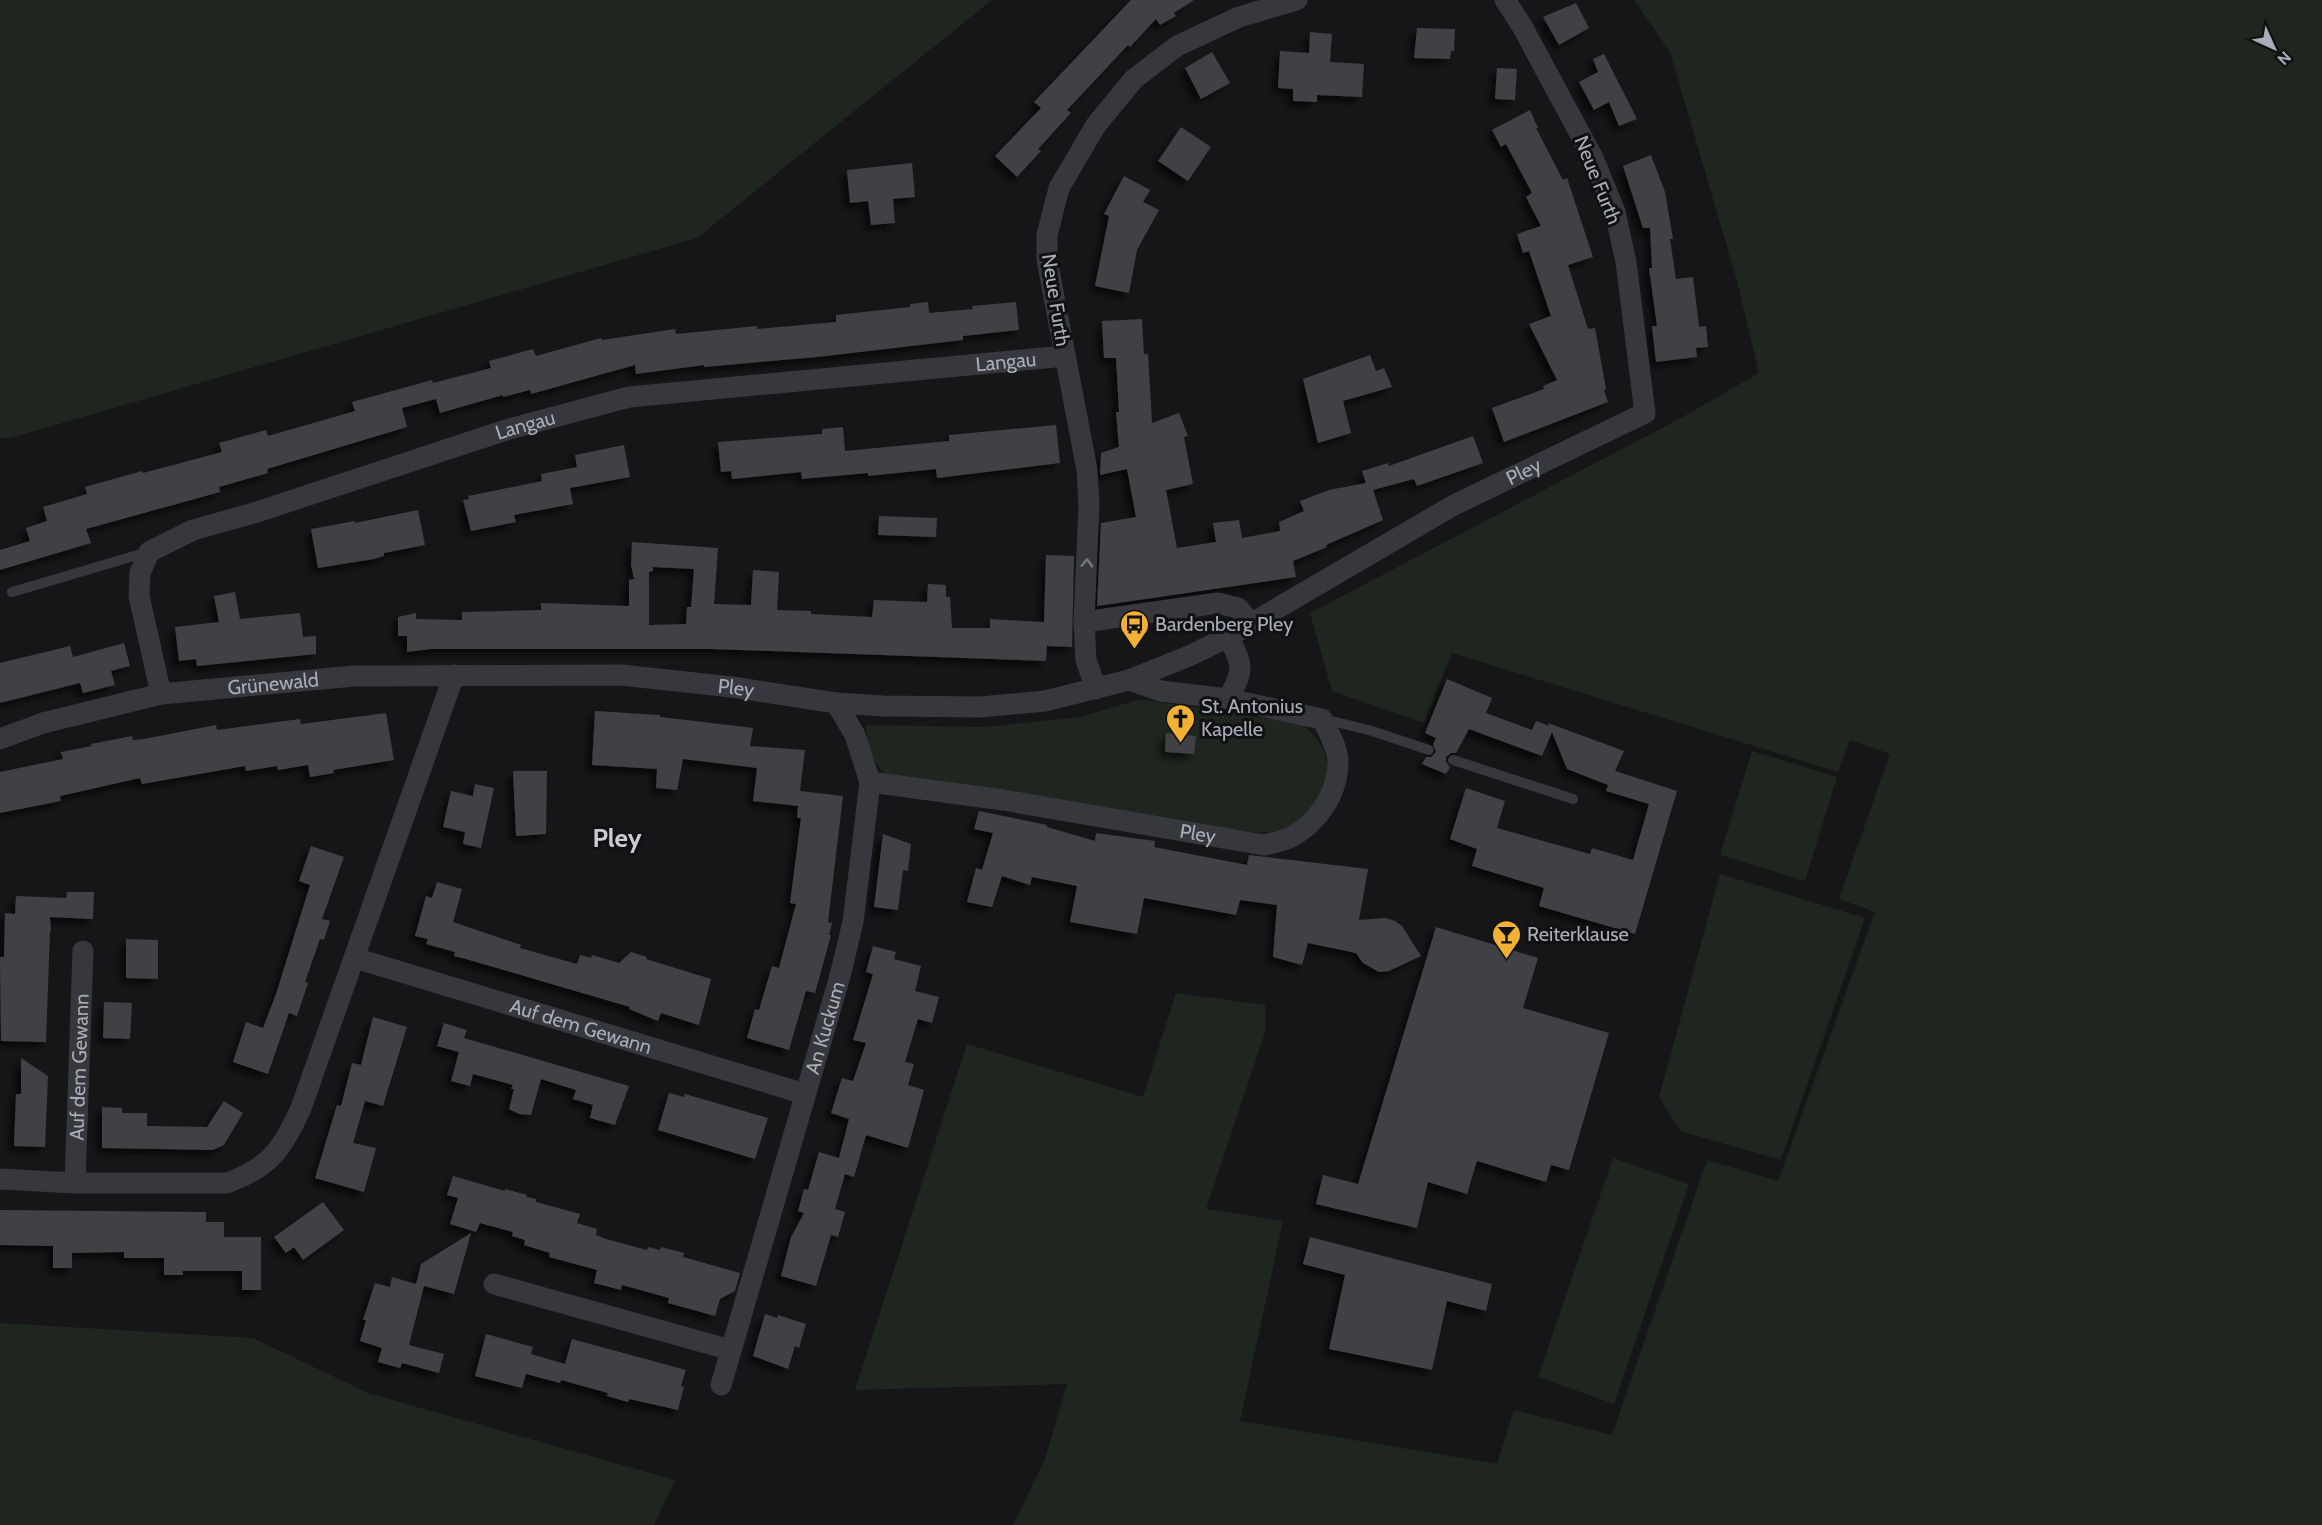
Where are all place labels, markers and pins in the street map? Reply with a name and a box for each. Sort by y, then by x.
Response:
bus stop icon: Bardenberg Pley [1118,608,1150,650]
place label: Bardenberg Pley [1155,612,1293,636]
place label: St. Antonius Kapelle [1201,694,1303,741]
church icon: St. Antonius Kapelle [1164,702,1196,744]
bar icon: Reiterklause [1490,918,1522,960]
place label: Reiterklause [1527,922,1629,946]

